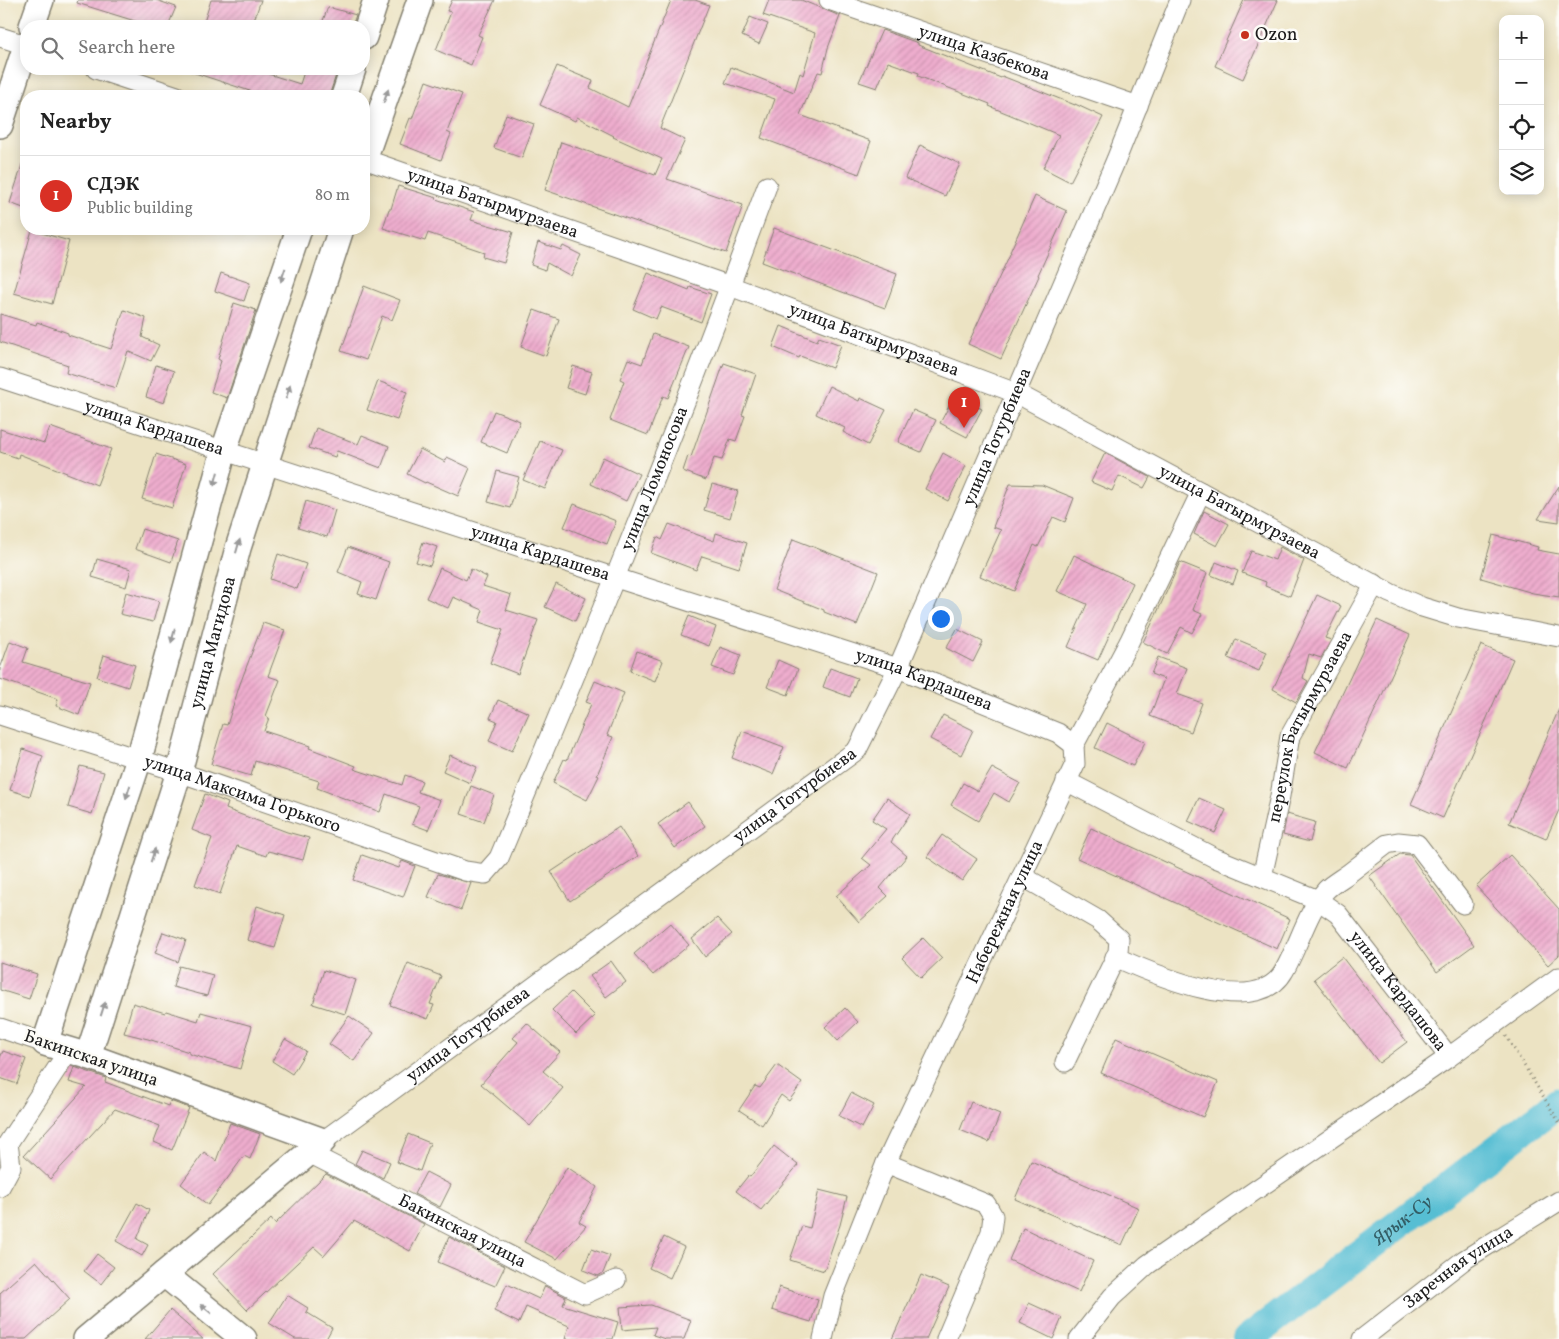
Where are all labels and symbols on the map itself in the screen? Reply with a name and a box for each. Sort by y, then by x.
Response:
street label: улица Казбекова [915,19,1053,87]
place label: Ozon [1255,23,1298,48]
marker: Ozon [1239,29,1251,41]
one-way arrow [382,88,390,103]
street label: улица Батырмурзаева [403,162,582,245]
one-way arrow [279,268,287,283]
street label: улица Батырмурзаева [785,297,963,383]
street label: улица Тотурбиева [956,364,1038,510]
one-way arrow [285,384,292,399]
pin: 1 [948,387,980,428]
street label: улица Кардашева [81,394,227,462]
street label: улица Ломоносова [615,403,695,555]
street label: улица Батырмурзаева [1154,459,1325,566]
one-way arrow [212,472,220,487]
street label: улица Кардашева [467,519,613,588]
one-way arrow [235,539,243,554]
street label: улица Магидова [184,574,243,712]
your location [928,606,954,632]
street label: переулок Батырмурзаева [1262,627,1359,825]
one-way arrow [169,628,177,643]
street label: улица Кардашева [852,643,996,718]
street label: улица Тотурбиева [728,742,862,849]
street label: улица Максима Горького [141,749,344,840]
one-way arrow [124,785,132,800]
street label: Набережная улица [960,836,1050,988]
one-way arrow [149,847,157,862]
street label: улица Кардашова [1343,926,1453,1057]
street label: улица Тотурбиева [401,981,535,1089]
one-way arrow [100,1002,107,1017]
street label: Бакинская улица [20,1024,162,1094]
street label: Бакинская улица [394,1188,531,1274]
water label: Ярык-Су [1367,1189,1439,1253]
street label: Заречная улица [1398,1220,1518,1315]
one-way arrow [200,1303,213,1314]

